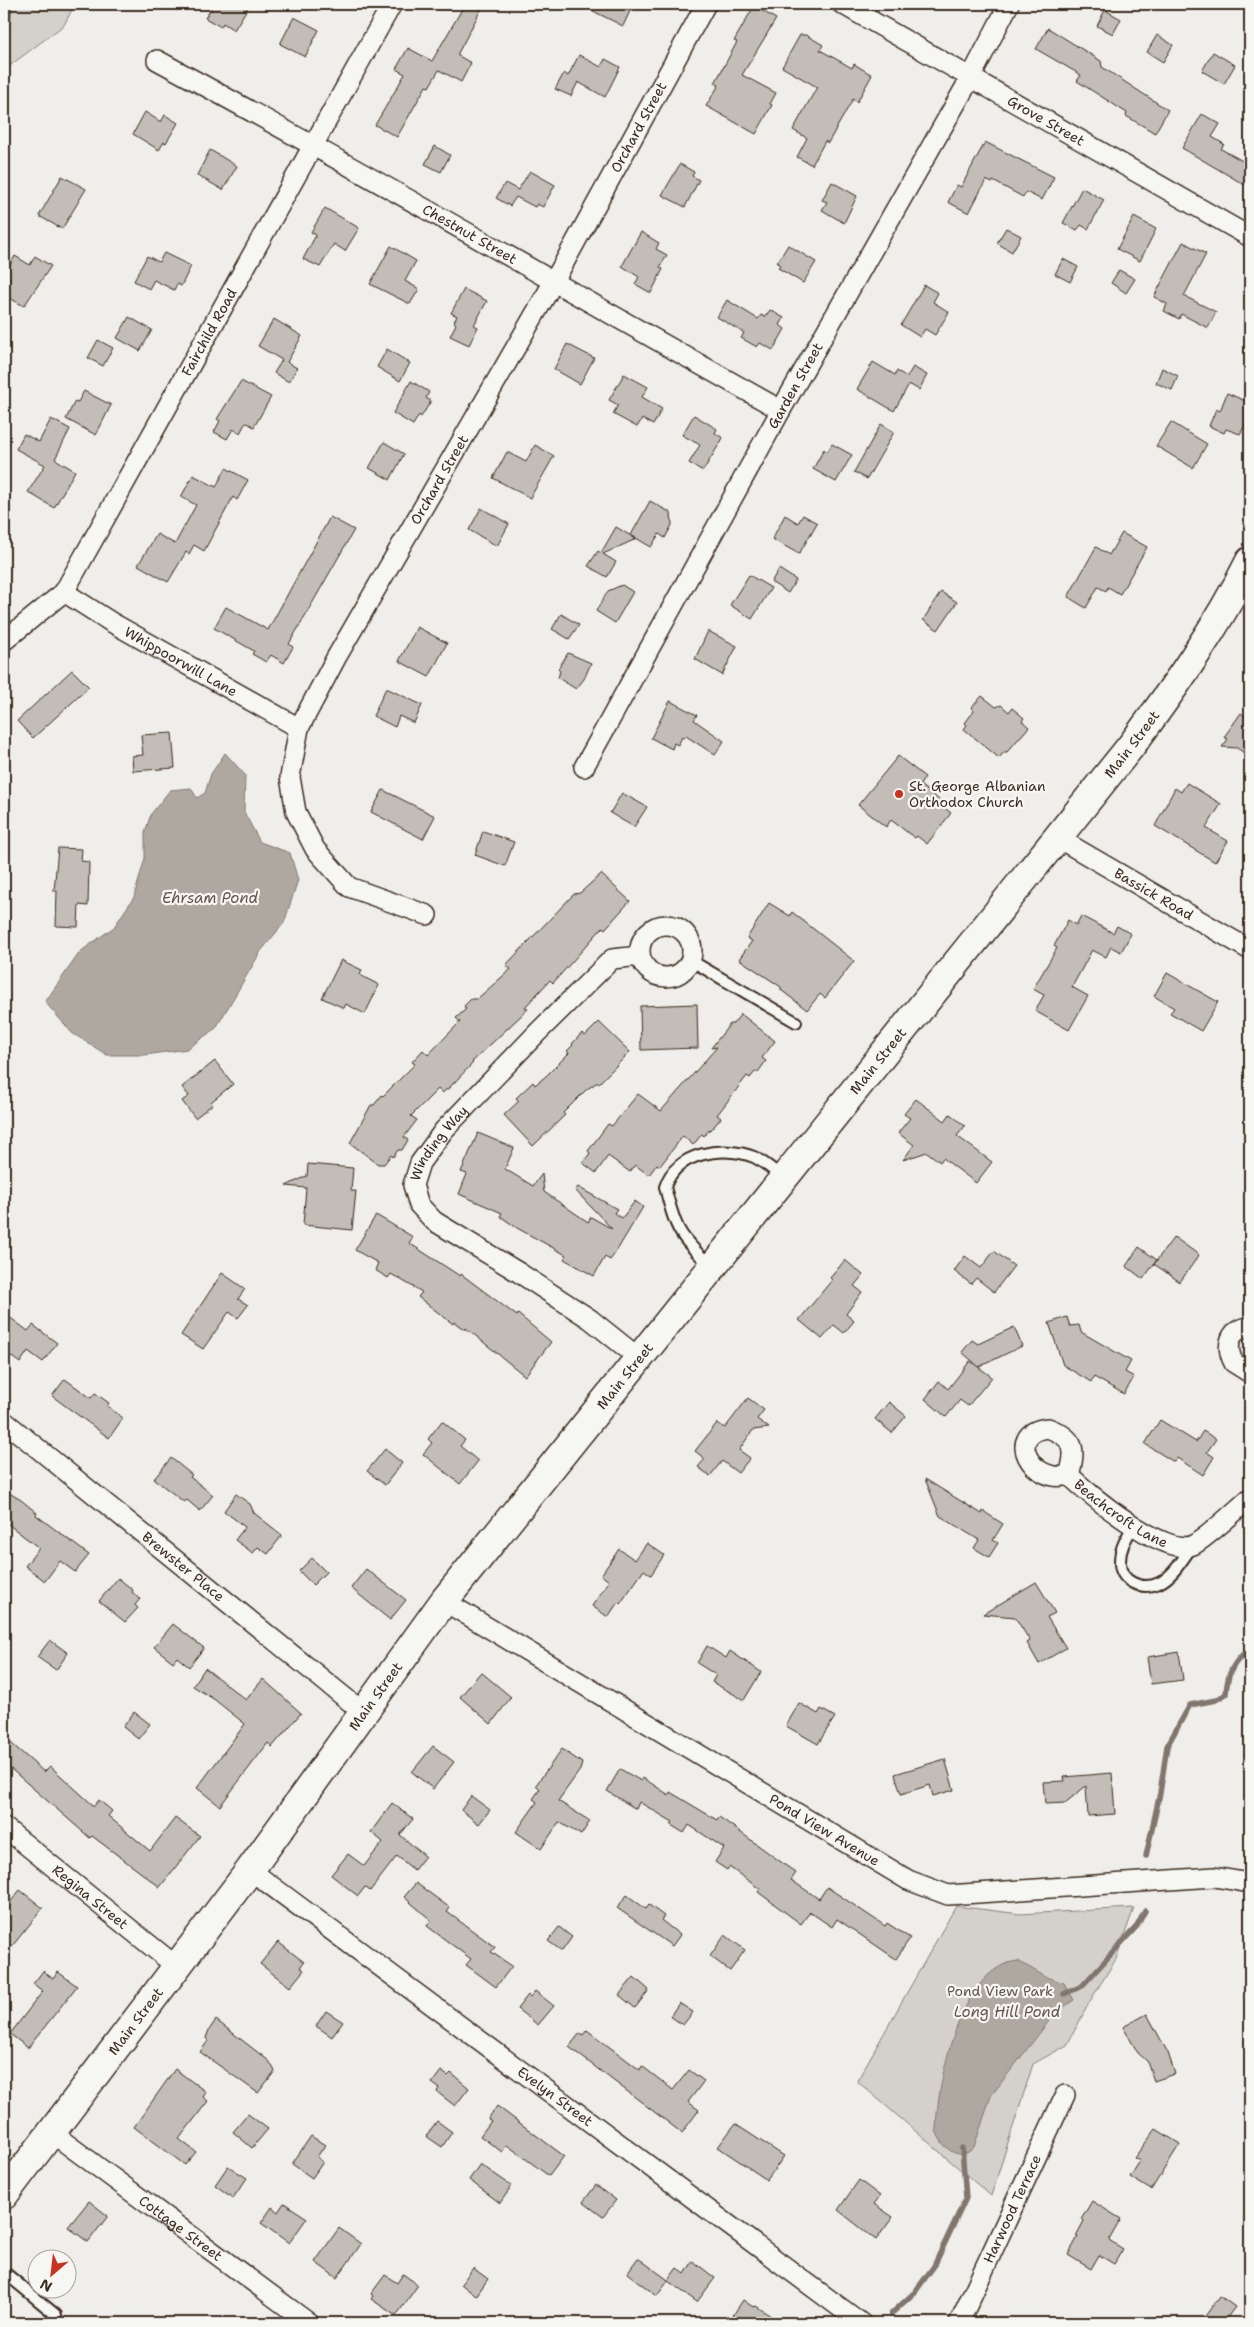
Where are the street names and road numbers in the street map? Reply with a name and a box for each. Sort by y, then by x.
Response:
street label: Orchard Street [606,79,671,176]
street label: Grove Street [1004,91,1088,150]
street label: Chestnut Street [419,200,520,268]
street label: Fairchild Road [177,285,241,379]
street label: Garden Street [764,339,827,432]
street label: Orchard Street [406,432,472,528]
street label: Whippoorwill Lane [121,622,241,700]
street label: Main Street [1100,707,1163,781]
street label: Bassick Road [1111,864,1197,924]
street label: Main Street [846,1024,910,1098]
street label: Winding Way [406,1102,472,1183]
street label: Main Street [593,1339,657,1413]
street label: Beachcroft Lane [1070,1475,1170,1551]
street label: Brewster Place [139,1528,228,1605]
street label: Main Street [345,1658,406,1734]
street label: Pond View Avenue [766,1790,883,1870]
street label: Regina Street [49,1861,132,1933]
street label: Main Street [104,1984,167,2059]
street label: Evelyn Street [514,2062,597,2130]
street label: Harwood Terrace [979,2152,1045,2266]
street label: Cottage Street [135,2191,226,2265]

